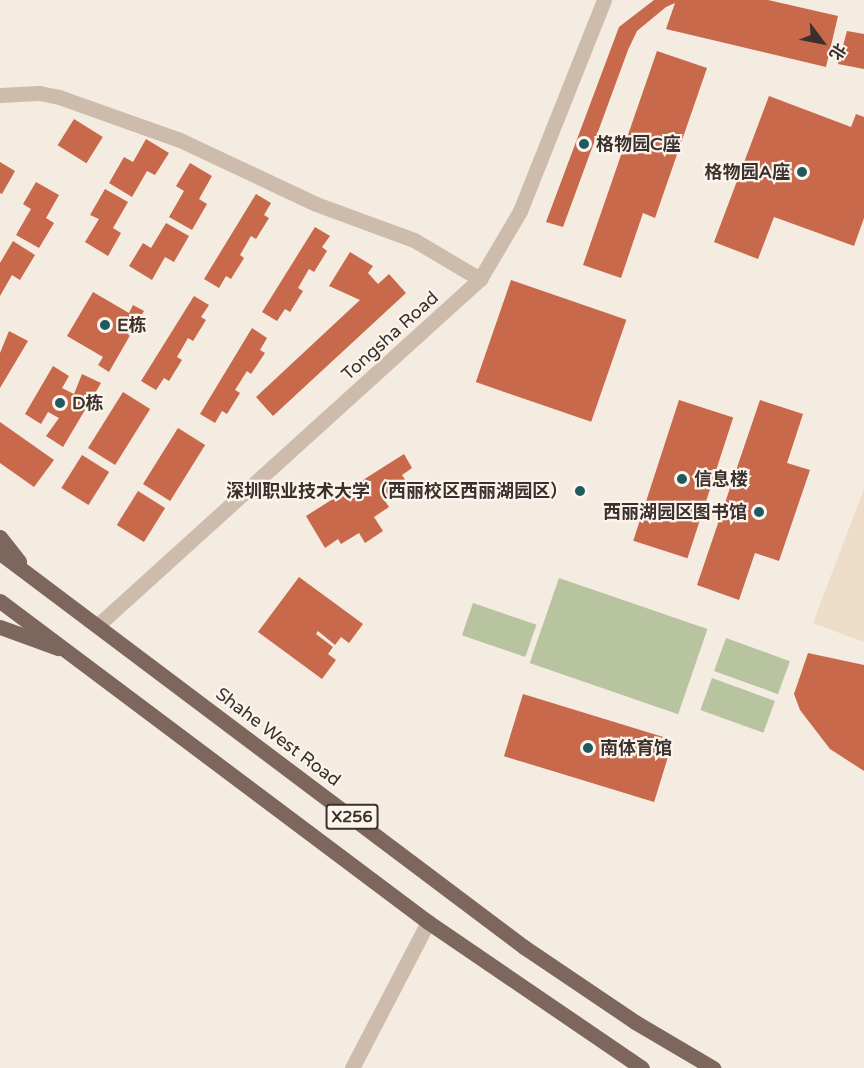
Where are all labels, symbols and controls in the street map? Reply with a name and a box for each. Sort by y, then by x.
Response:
north arrow [792,12,852,72]
text: 北 [825,39,850,64]
place label: 格物园C座 [596,133,681,155]
marker: 格物园C座 [577,137,591,151]
place label: 格物园A座 [705,161,790,183]
marker: 格物园A座 [795,165,809,179]
street label: Tongsha Road [337,287,443,385]
place label: E栋 [117,314,146,336]
marker: E栋 [98,318,112,332]
place label: D栋 [72,392,104,414]
marker: D栋 [53,396,67,410]
place label: 信息楼 [694,468,748,490]
marker: 信息楼 [675,472,689,486]
place label: 深圳职业技术大学（西丽校区西丽湖园区） [226,480,568,502]
marker: 深圳职业技术大学（西丽校区西丽湖园区） [573,484,587,498]
place label: 西丽湖园区图书馆 [603,501,747,523]
marker: 西丽湖园区图书馆 [752,505,766,519]
street label: Shahe West Road [211,683,345,791]
place label: 南体育馆 [600,737,672,759]
marker: 南体育馆 [581,741,595,755]
road number: X256 [325,804,379,830]

